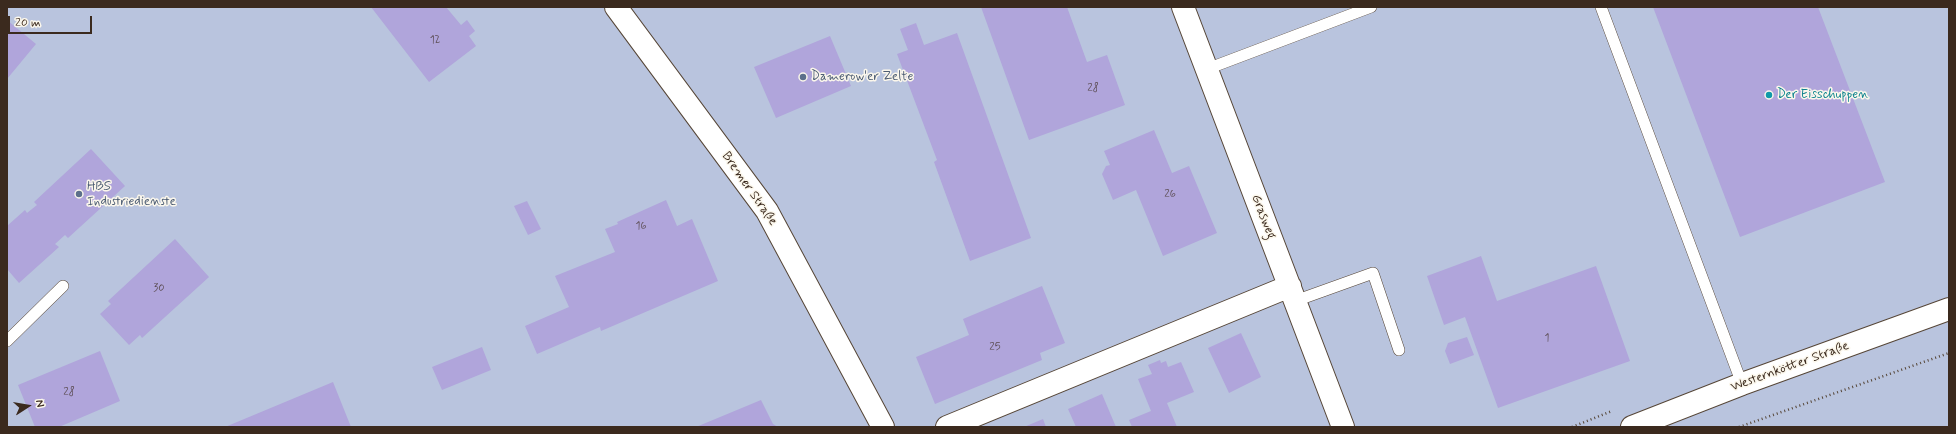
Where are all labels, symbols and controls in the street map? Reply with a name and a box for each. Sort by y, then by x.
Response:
scale bar [10,8,94,34]
text: 20 m [15,15,41,31]
house number: 12 [430,34,440,48]
place label: Damerow'er Zelte [811,69,913,85]
marker: Damerow'er Zelte [798,72,808,82]
house number: 28 [1087,82,1099,96]
place label: Der Eisschuppen [1777,87,1868,103]
marker: Der Eisschuppen [1764,90,1774,100]
street label: Bremer Straße [718,149,780,229]
place label: HBS Industriedienste [87,179,176,210]
house number: 26 [1164,188,1176,202]
marker: HBS Industriedienste [74,189,84,199]
street label: Grasweg [1247,192,1279,242]
house number: 16 [636,220,646,234]
house number: 30 [153,282,165,296]
house number: 1 [1545,332,1549,346]
street label: Westernkötter Straße [1729,338,1851,396]
house number: 25 [989,341,1001,355]
north arrow [8,386,48,426]
house number: 28 [63,386,75,400]
text: N [32,398,47,409]

